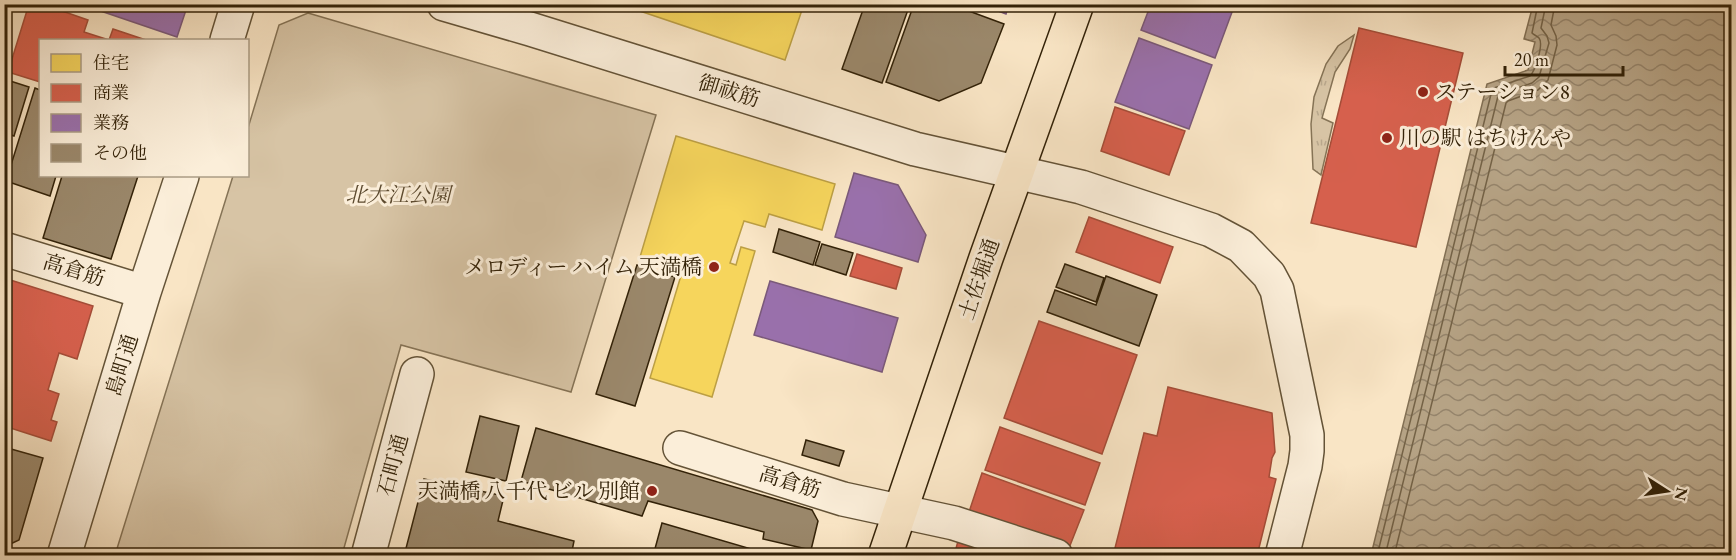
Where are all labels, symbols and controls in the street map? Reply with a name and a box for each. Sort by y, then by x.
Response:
legend [39,39,249,177]
scale bar [1505,39,1624,77]
text: 20 m [1514,48,1549,71]
text: 住宅 [93,51,129,74]
street label: 御祓筋 [695,68,763,113]
place label: ステーション8 [1435,78,1570,105]
text: 商業 [93,81,129,104]
marker: ステーション8 [1416,85,1430,99]
text: 業務 [93,111,129,134]
place label: 川の駅 はちけんや [1399,124,1571,151]
marker: 川の駅 はちけんや [1380,131,1394,145]
text: その他 [93,141,147,164]
park label: 北大江公園 [346,181,453,208]
street label: 土佐堀通 [952,235,1005,323]
street label: 高倉筋 [40,247,108,292]
place label: メロディー ハイム 天満橋 [464,253,702,280]
marker: メロディー ハイム 天満橋 [707,260,721,274]
street label: 島町通 [99,331,144,399]
street label: 石町通 [371,431,414,499]
street label: 高倉筋 [756,459,824,504]
north arrow [1637,461,1697,521]
place label: 天満橋 八千代 ビル 別館 [417,477,640,504]
marker: 天満橋 八千代 ビル 別館 [645,484,659,498]
text: N [1670,485,1693,503]

